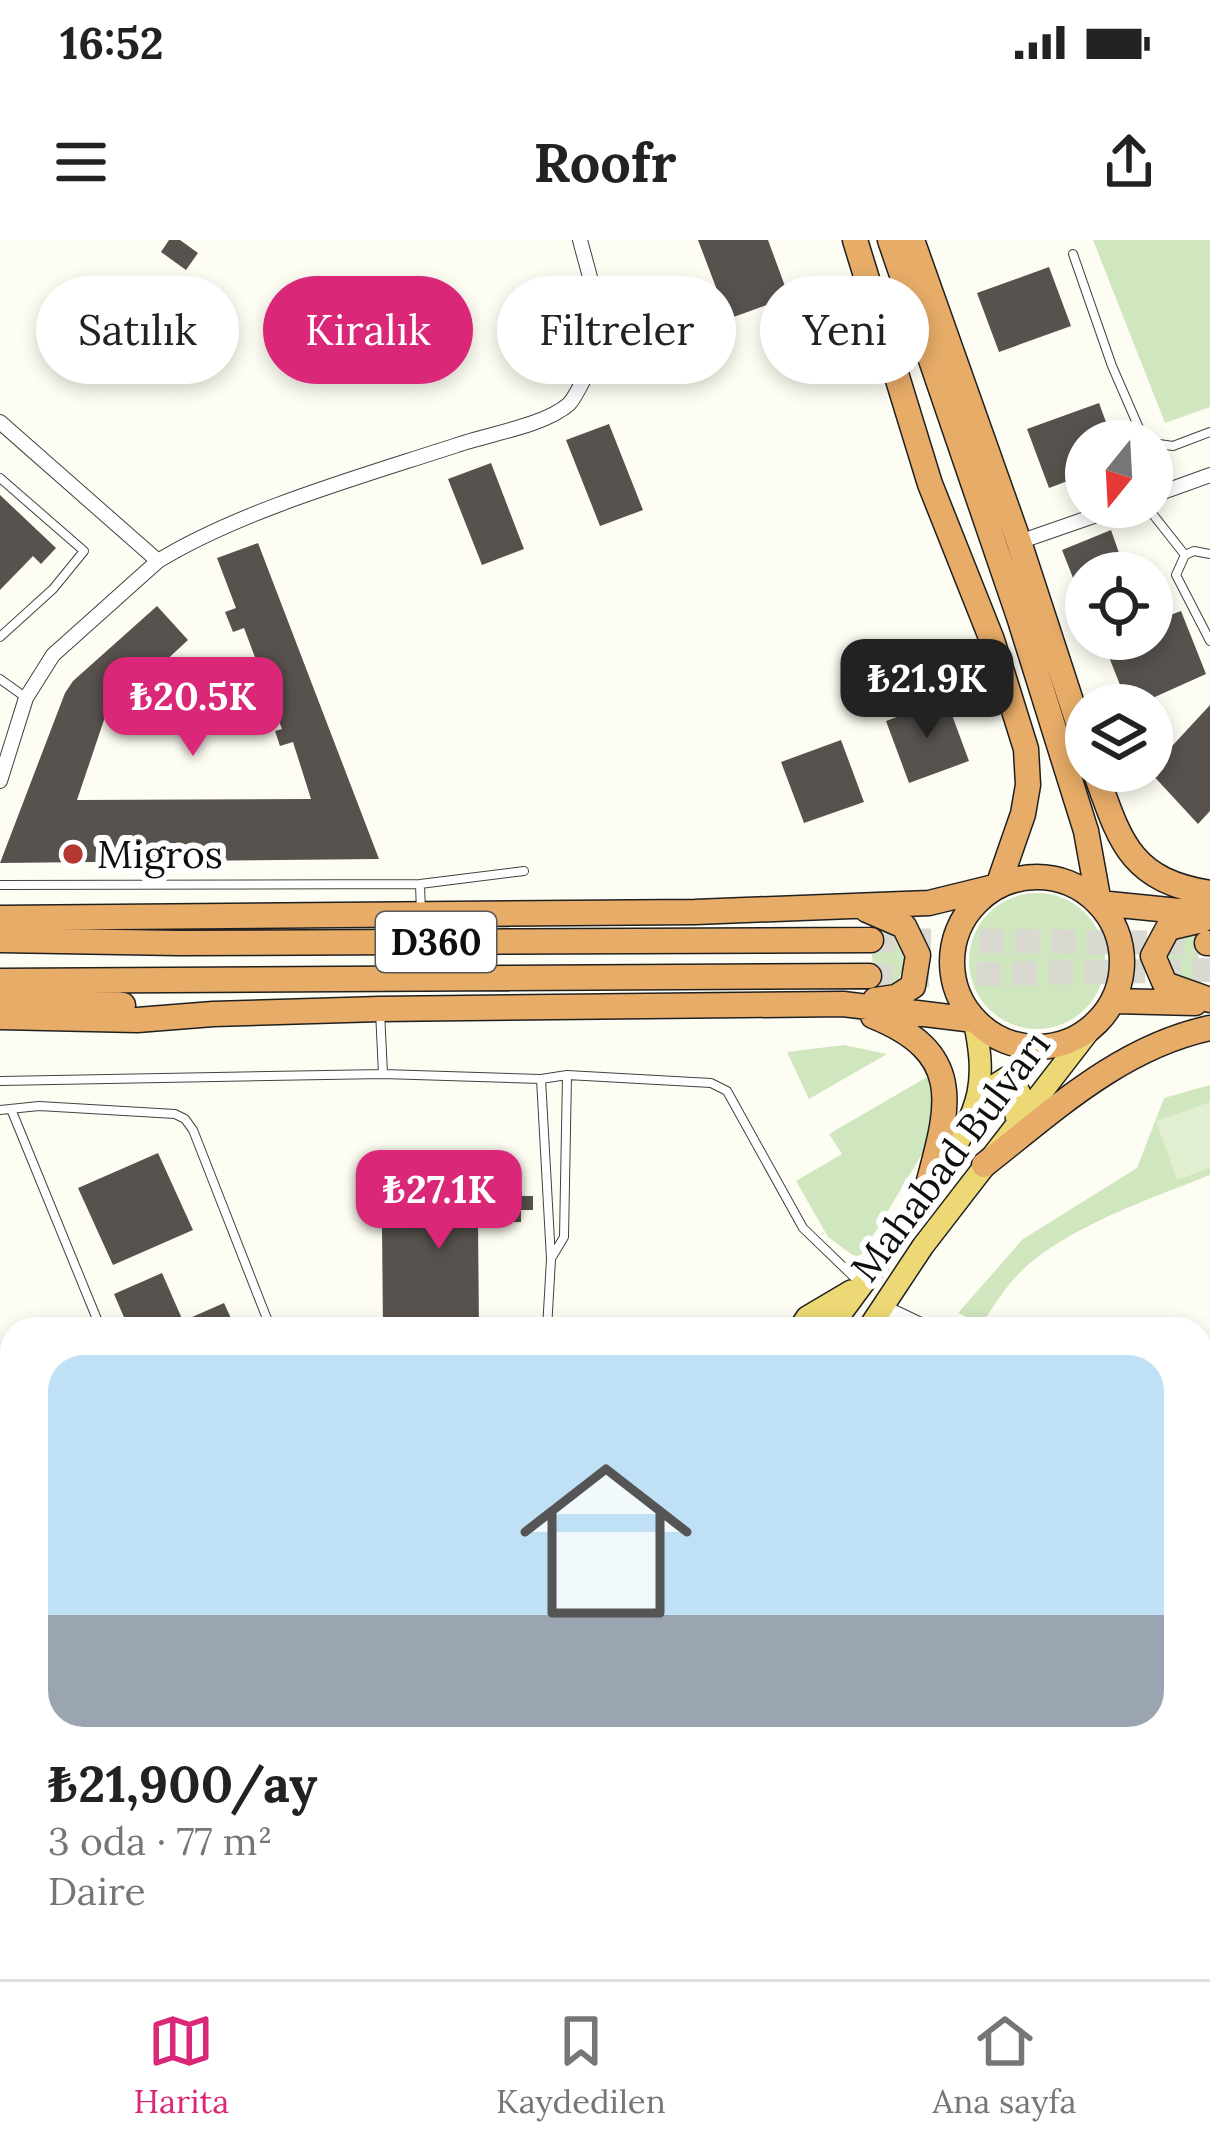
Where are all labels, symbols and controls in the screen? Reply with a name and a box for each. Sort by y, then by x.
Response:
text: 16:52 [60,14,164,71]
text: Roofr [533,128,677,197]
icon: menu [48,129,114,195]
icon: share [1096,129,1162,195]
chip: Satılık [36,276,239,384]
chip: Kiralık [263,276,473,384]
chip: Filtreler [497,276,736,384]
chip: Yeni [760,276,929,384]
north arrow [1065,420,1173,528]
map controls [1065,420,1173,792]
button: locate [1065,552,1173,660]
pin: ₺21.9K [829,639,1025,741]
text: ₺21.9K [867,653,987,703]
pin: ₺20.5K [95,657,291,759]
text: ₺20.5K [130,671,256,721]
button: layers [1065,684,1173,792]
place label: Migros [97,829,223,879]
marker: Migros [60,841,86,867]
road number: D360 [376,912,496,972]
street label: Mahabad Bulvarı [840,1021,1060,1291]
pin: ₺27.1K [341,1150,537,1252]
text: ₺27.1K [383,1164,495,1214]
icon: home [498,1433,714,1649]
text: ₺21,900/ay [48,1751,317,1816]
text: 3 oda · 77 m² [48,1816,273,1866]
text: Daire [48,1866,146,1916]
tab: Harita [133,2008,229,2122]
tab: Kaydedilen [496,2008,666,2122]
tab: Ana sayfa [933,2008,1077,2122]

